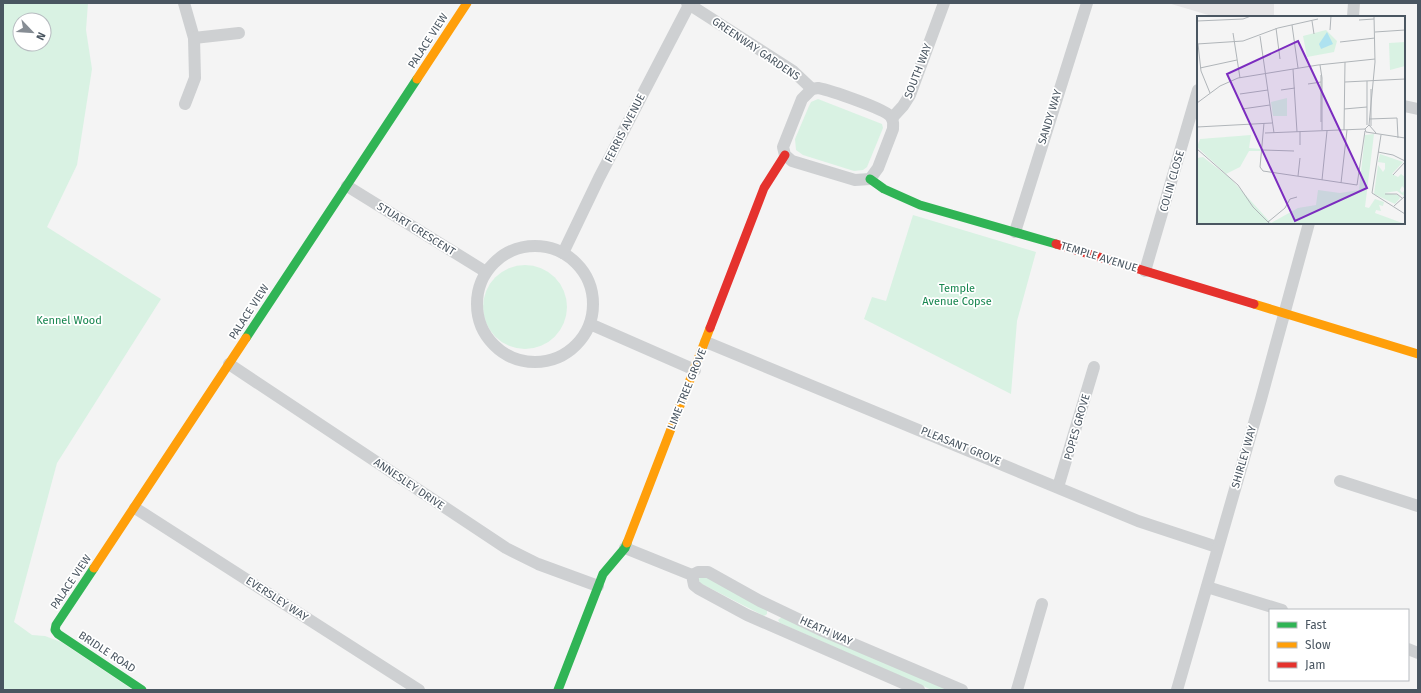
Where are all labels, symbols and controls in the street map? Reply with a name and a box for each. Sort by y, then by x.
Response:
street label: PALACE VIEW [405,11,451,71]
north arrow [12,12,52,52]
street label: GREENWAY GARDENS [710,15,802,83]
inset map [1197,16,1405,224]
text: N [33,30,48,42]
street label: SOUTH WAY [902,42,934,100]
street label: SANDY WAY [1036,88,1064,146]
street label: FERRIS AVENUE [602,91,648,165]
street label: COLIN CLOSE [1157,149,1187,213]
street label: STUART CRESCENT [374,200,458,258]
street label: TEMPLE AVENUE [1059,239,1139,275]
street label: PALACE VIEW [226,282,272,342]
park label: Temple Avenue Copse [922,282,992,308]
park label: Kennel Wood [36,314,102,327]
street label: LIME TREE GROVE [665,347,709,431]
street label: POPES GROVE [1061,392,1093,462]
street label: PLEASANT GROVE [919,424,1003,468]
street label: SHIRLEY WAY [1229,424,1259,490]
street label: ANNESLEY DRIVE [371,456,447,512]
street label: PALACE VIEW [48,552,94,612]
street label: EVERSLEY WAY [243,574,311,624]
legend [1269,609,1409,681]
street label: HEATH WAY [798,614,854,648]
text: Fast [1305,618,1327,632]
street label: BRIDLE ROAD [76,629,138,675]
text: Slow [1305,638,1331,652]
text: Jam [1305,658,1325,672]

